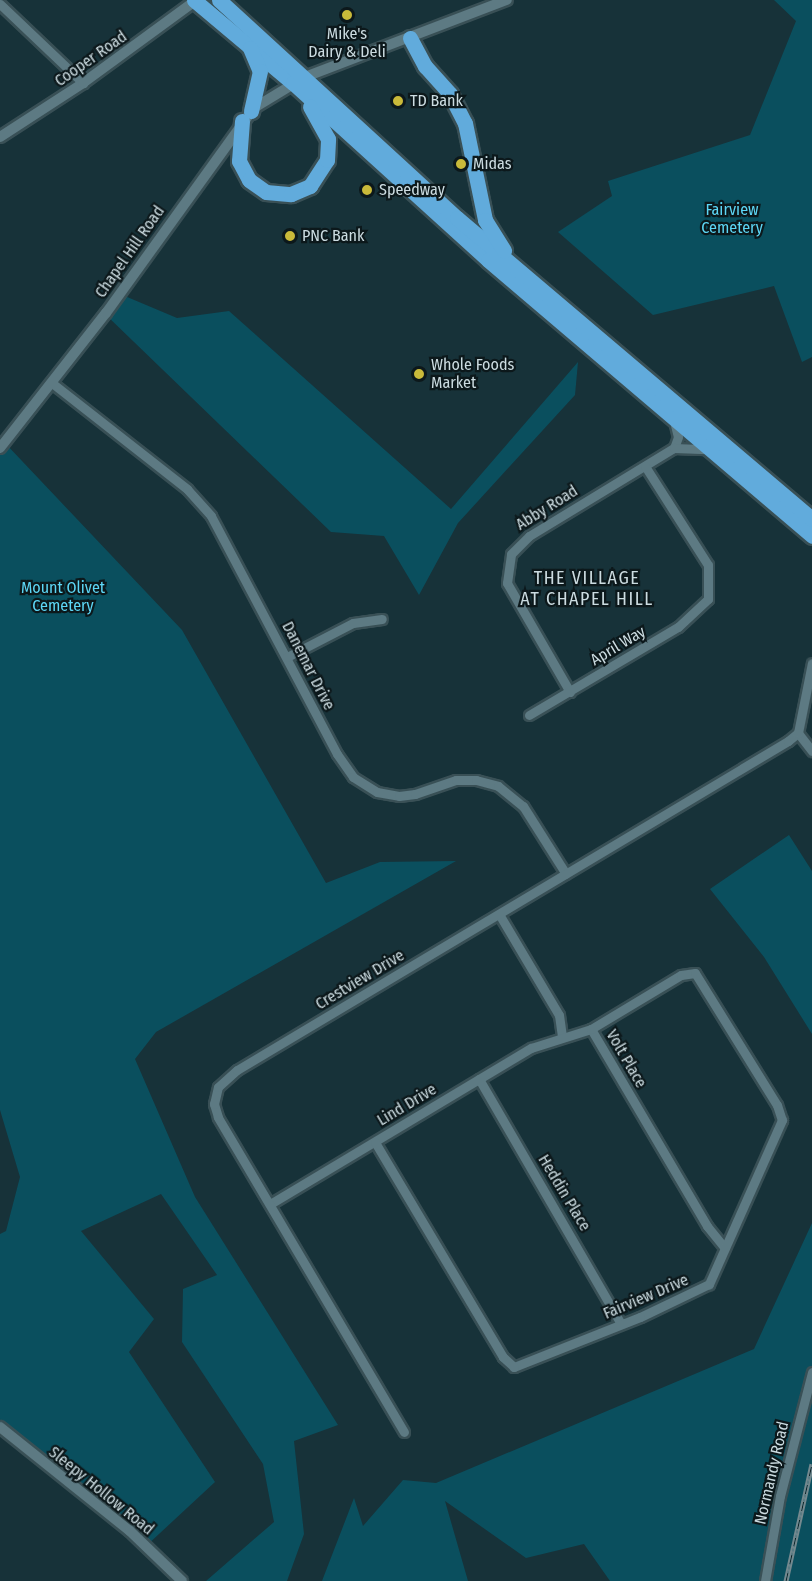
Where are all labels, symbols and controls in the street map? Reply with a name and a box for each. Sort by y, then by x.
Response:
marker: Mike's Dairy & Deli [340,8,354,22]
place label: Mike's Dairy & Deli [308,24,386,62]
street label: Cooper Road [51,27,131,91]
place label: TD Bank [410,91,463,111]
marker: TD Bank [391,94,405,108]
place label: Midas [473,154,512,174]
marker: Midas [454,157,468,171]
place label: Speedway [379,180,445,200]
marker: Speedway [360,183,374,197]
park label: Fairview Cemetery [701,200,763,238]
street label: Chapel Hill Road [91,202,169,302]
place label: PNC Bank [302,226,364,246]
marker: PNC Bank [283,229,297,243]
place label: Whole Foods Market [431,355,514,393]
marker: Whole Foods Market [412,367,426,381]
street label: Abby Road [512,481,582,535]
district label: THE VILLAGE AT CHAPEL HILL [520,568,654,610]
park label: Mount Olivet Cemetery [21,578,105,616]
street label: Danemar Drive [278,619,338,713]
street label: April Way [587,622,649,670]
street label: Crestview Drive [312,946,408,1014]
street label: Volt Place [602,1026,650,1092]
street label: Lind Drive [374,1080,440,1130]
street label: Heddin Place [534,1151,594,1235]
street label: Fairview Drive [601,1270,691,1324]
street label: Normandy Road [751,1420,793,1526]
street label: Sleepy Hollow Road [45,1443,157,1539]

